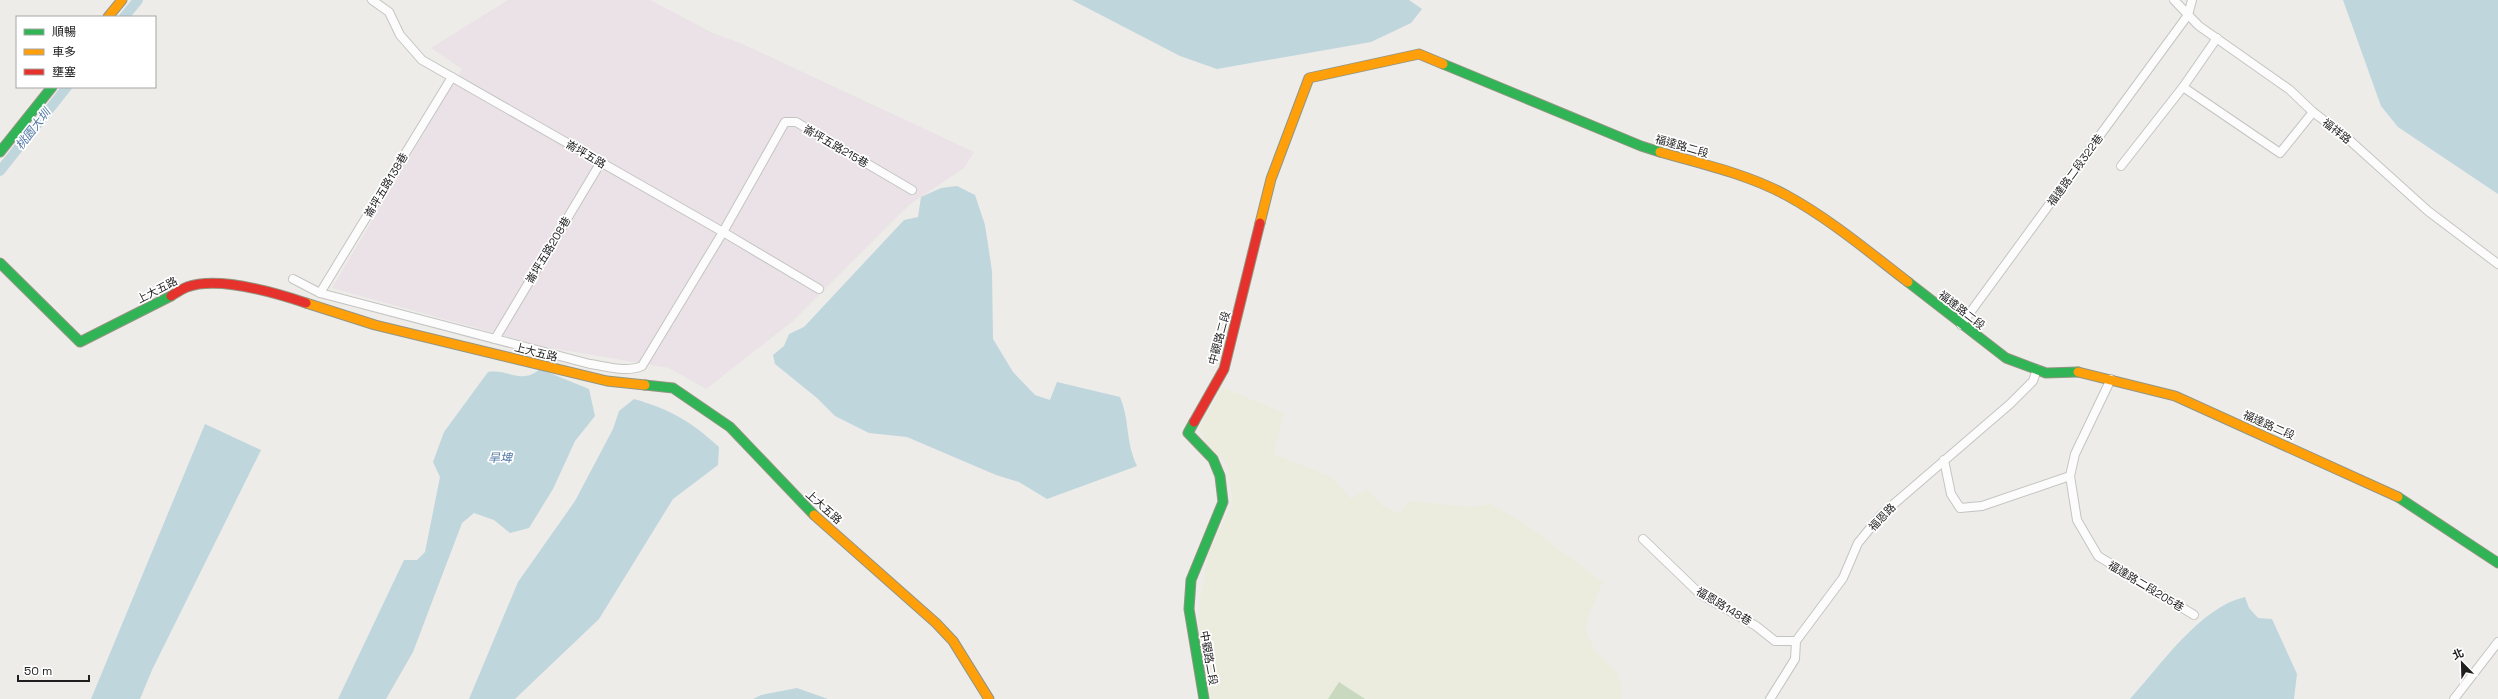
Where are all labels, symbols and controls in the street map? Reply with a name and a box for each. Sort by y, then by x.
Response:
legend [16,16,156,88]
text: 順暢 [52,24,76,40]
text: 車多 [52,44,76,60]
text: 壅塞 [52,64,76,80]
water label: 桃園大圳 [12,104,55,153]
street label: 福祥路 [2320,115,2354,147]
street label: 崙坪五路215巷 [801,122,871,170]
street label: 福達路二段322巷 [2044,131,2106,209]
street label: 福達路二段 [1654,132,1710,160]
street label: 崙坪五路 [563,137,609,171]
street label: 崙坪五路138巷 [361,150,411,220]
street label: 崙坪五路208巷 [523,214,573,286]
street label: 上大五路 [134,274,180,306]
street label: 福達路二段 [1936,288,1988,332]
street label: 中觀路二段 [1205,310,1233,366]
street label: 上大五路 [513,340,559,364]
street label: 福達路二段 [2241,407,2297,443]
water label: 旱埤 [488,450,514,466]
street label: 上大五路 [803,487,845,527]
street label: 福恩路 [1866,500,1898,534]
street label: 福達路二段205巷 [2105,558,2187,614]
street label: 福恩路148巷 [1694,584,1754,628]
street label: 中觀路二段 [1197,630,1221,686]
north arrow [2442,643,2482,683]
text: 北 [2450,645,2466,662]
scale bar [18,657,89,683]
text: 50 m [24,663,52,679]

